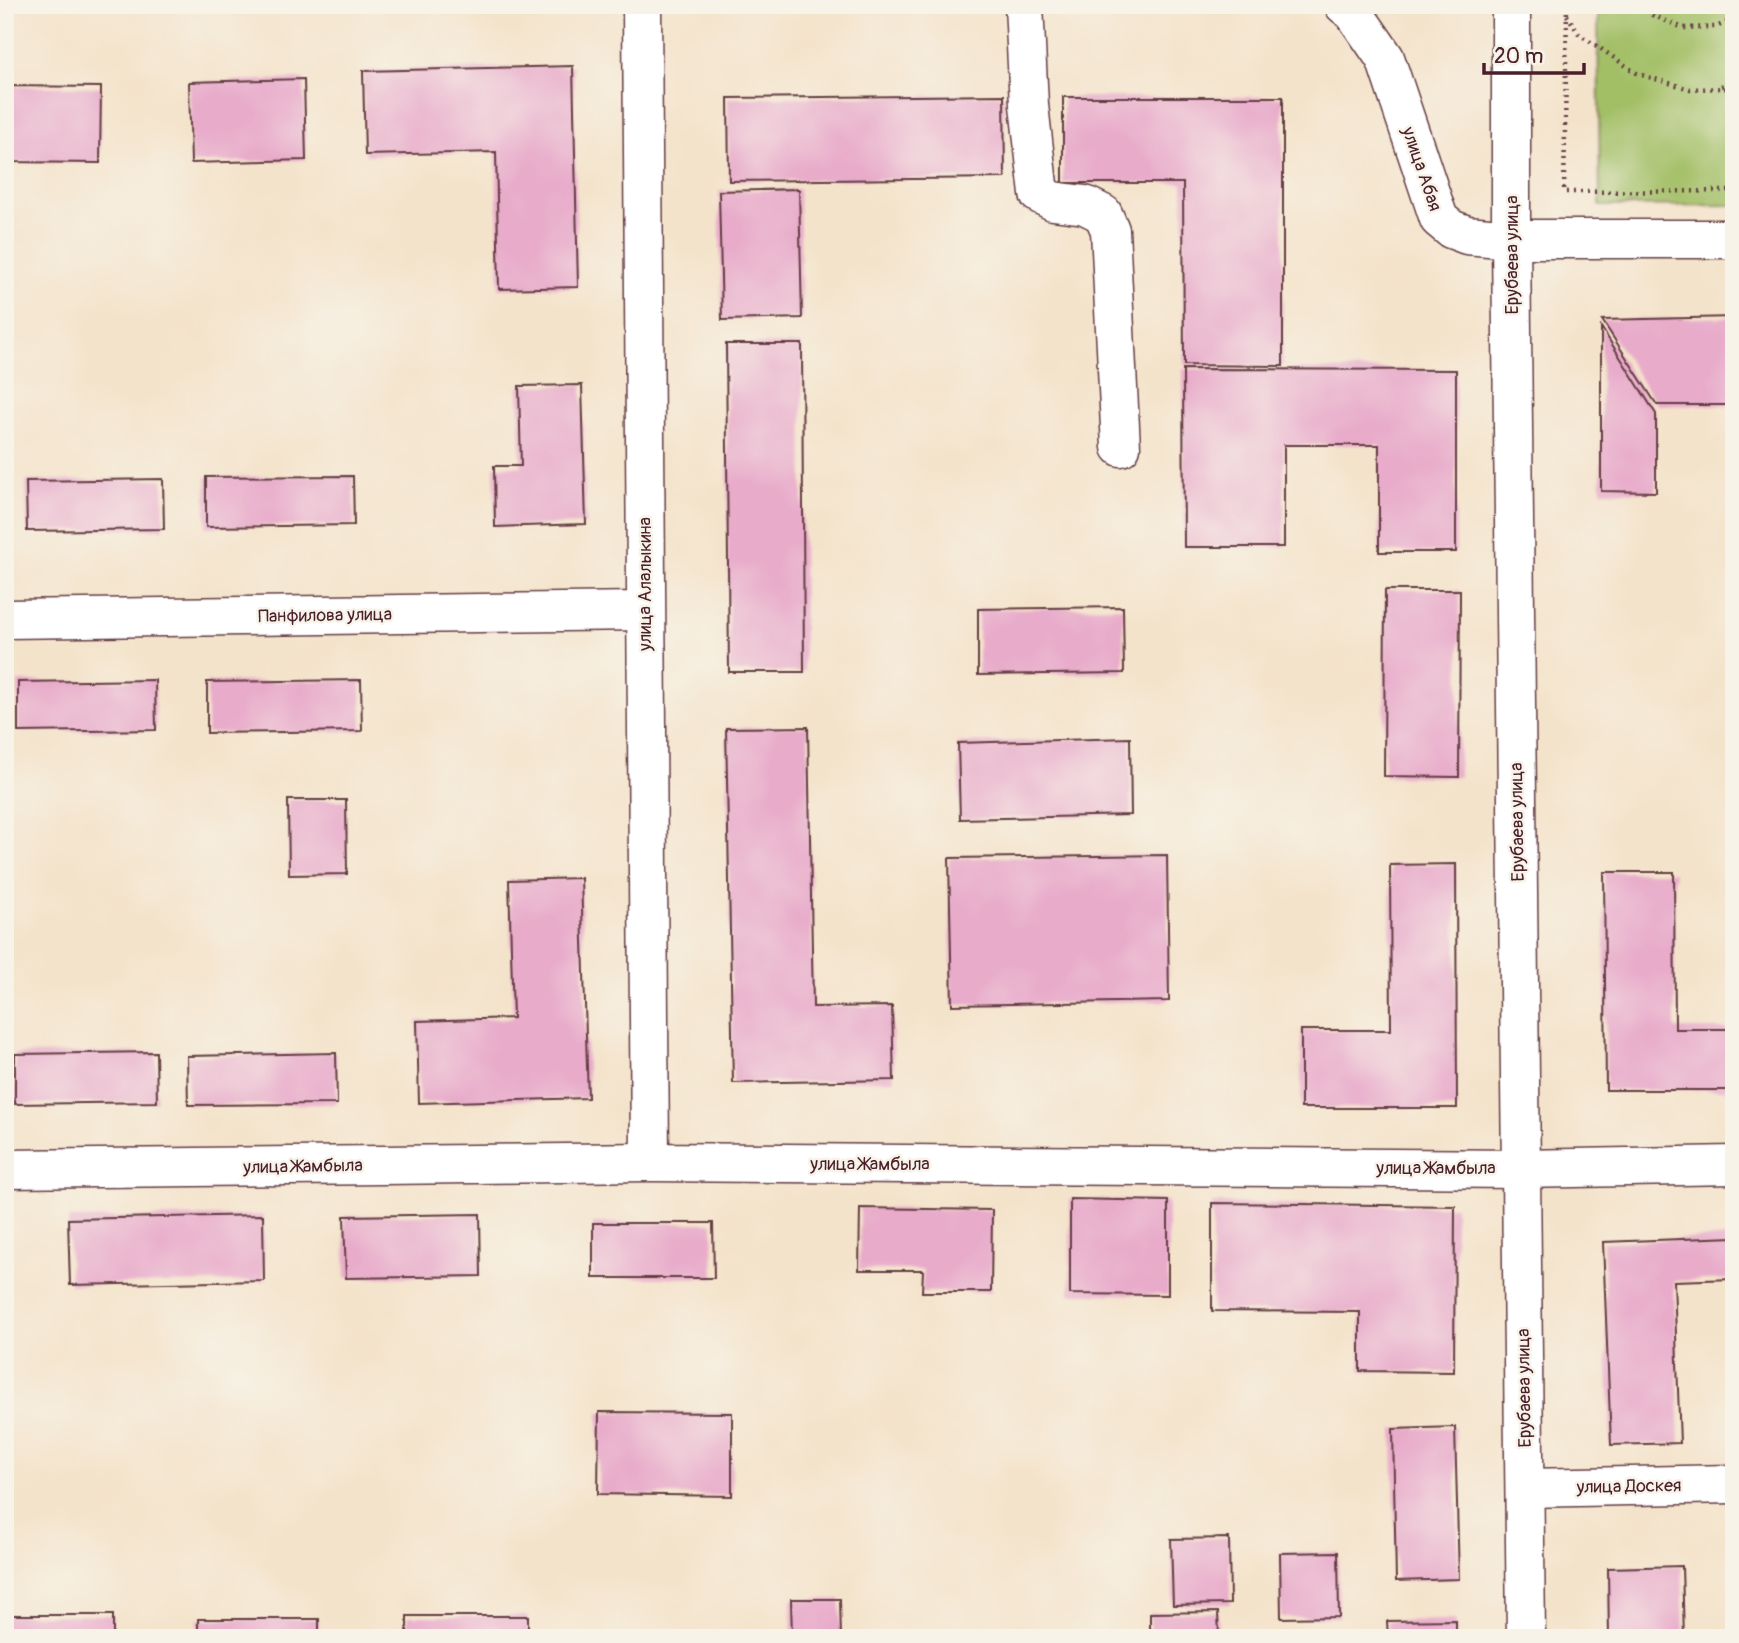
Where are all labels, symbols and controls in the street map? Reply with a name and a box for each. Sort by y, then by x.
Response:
scale bar [1484,32,1583,76]
text: 20 m [1494,43,1543,70]
street label: улица Абая [1396,123,1447,214]
street label: Ерубаева улица [1501,195,1524,315]
street label: улица Алалыкина [634,517,657,652]
street label: Панфилова улица [258,603,392,628]
street label: Ерубаева улица [1505,762,1530,882]
street label: улица Жамбыла [809,1153,930,1176]
street label: улица Жамбыла [242,1154,363,1179]
street label: улица Жамбыла [1375,1157,1496,1180]
street label: Ерубаева улица [1512,1328,1537,1448]
street label: улица Доскея [1575,1474,1682,1499]

